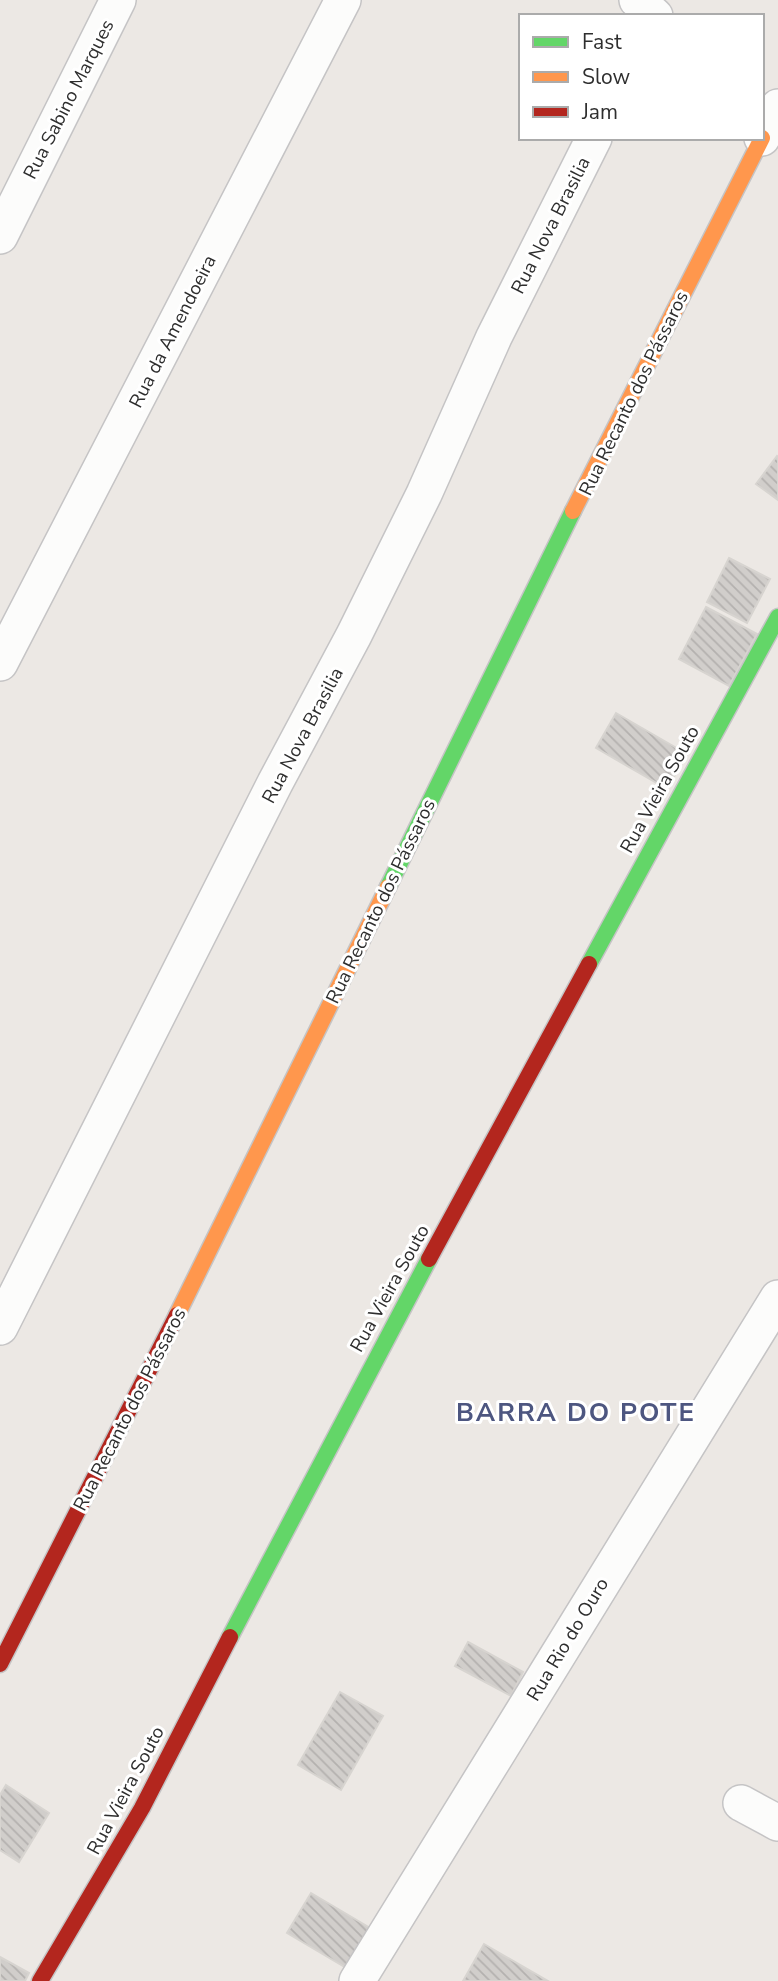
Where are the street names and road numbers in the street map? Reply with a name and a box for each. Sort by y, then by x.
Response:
street label: Rua Sabino Marques [17,15,120,184]
street label: Rua Nova Brasilia [505,152,597,298]
street label: Rua da Amendoeira [123,251,223,412]
street label: Rua Recanto dos Pássaros [573,287,695,500]
street label: Rua Nova Brasilia [256,663,350,808]
street label: Rua Vieira Souto [614,721,706,858]
street label: Rua Recanto dos Pássaros [320,795,442,1008]
street label: Rua Vieira Souto [344,1220,436,1357]
street label: Rua Recanto dos Pássaros [67,1304,192,1515]
street label: Rua Rio do Ouro [521,1573,615,1706]
street label: Rua Vieira Souto [81,1722,171,1859]

